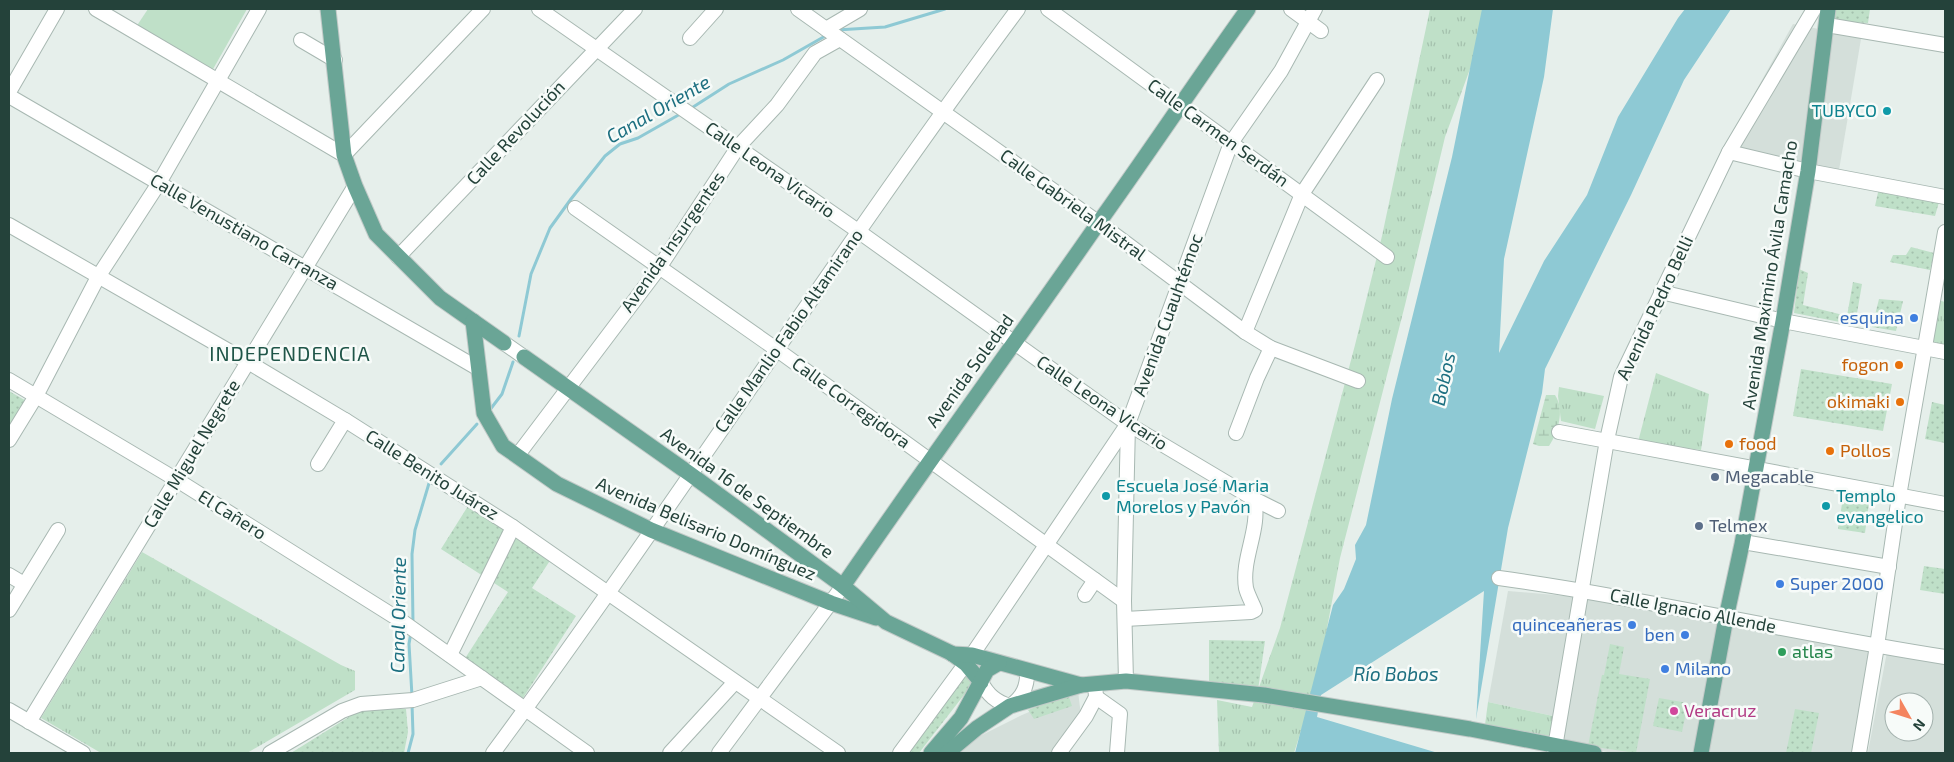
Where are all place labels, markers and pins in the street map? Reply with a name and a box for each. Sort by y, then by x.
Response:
place label: TUBYCO [1812,99,1877,121]
marker: TUBYCO [1881,105,1893,117]
place label: esquina [1840,306,1904,328]
marker: esquina [1908,312,1920,324]
place label: fogon [1841,353,1889,375]
marker: fogon [1893,359,1905,371]
place label: okimaki [1827,390,1890,412]
marker: okimaki [1894,396,1906,408]
place label: food [1739,432,1776,454]
marker: food [1723,438,1735,450]
place label: Pollos [1840,439,1891,461]
marker: Pollos [1824,445,1836,457]
place label: Megacable [1725,465,1814,487]
marker: Megacable [1709,471,1721,483]
place label: Escuela José Maria Morelos y Pavón [1116,474,1269,517]
place label: Templo evangelico [1836,484,1924,527]
marker: Escuela José Maria Morelos y Pavón [1100,490,1112,502]
marker: Templo evangelico [1820,500,1832,512]
place label: Telmex [1709,514,1768,536]
marker: Telmex [1693,520,1705,532]
place label: Super 2000 [1790,572,1884,594]
marker: Super 2000 [1774,578,1786,590]
place label: quinceañeras [1512,613,1622,635]
marker: quinceañeras [1626,619,1638,631]
place label: ben [1645,623,1675,645]
marker: ben [1679,629,1691,641]
place label: atlas [1792,640,1833,662]
marker: atlas [1776,646,1788,658]
place label: Milano [1675,657,1731,679]
marker: Milano [1659,663,1671,675]
place label: Veracruz [1684,699,1757,721]
marker: Veracruz [1668,705,1680,717]

